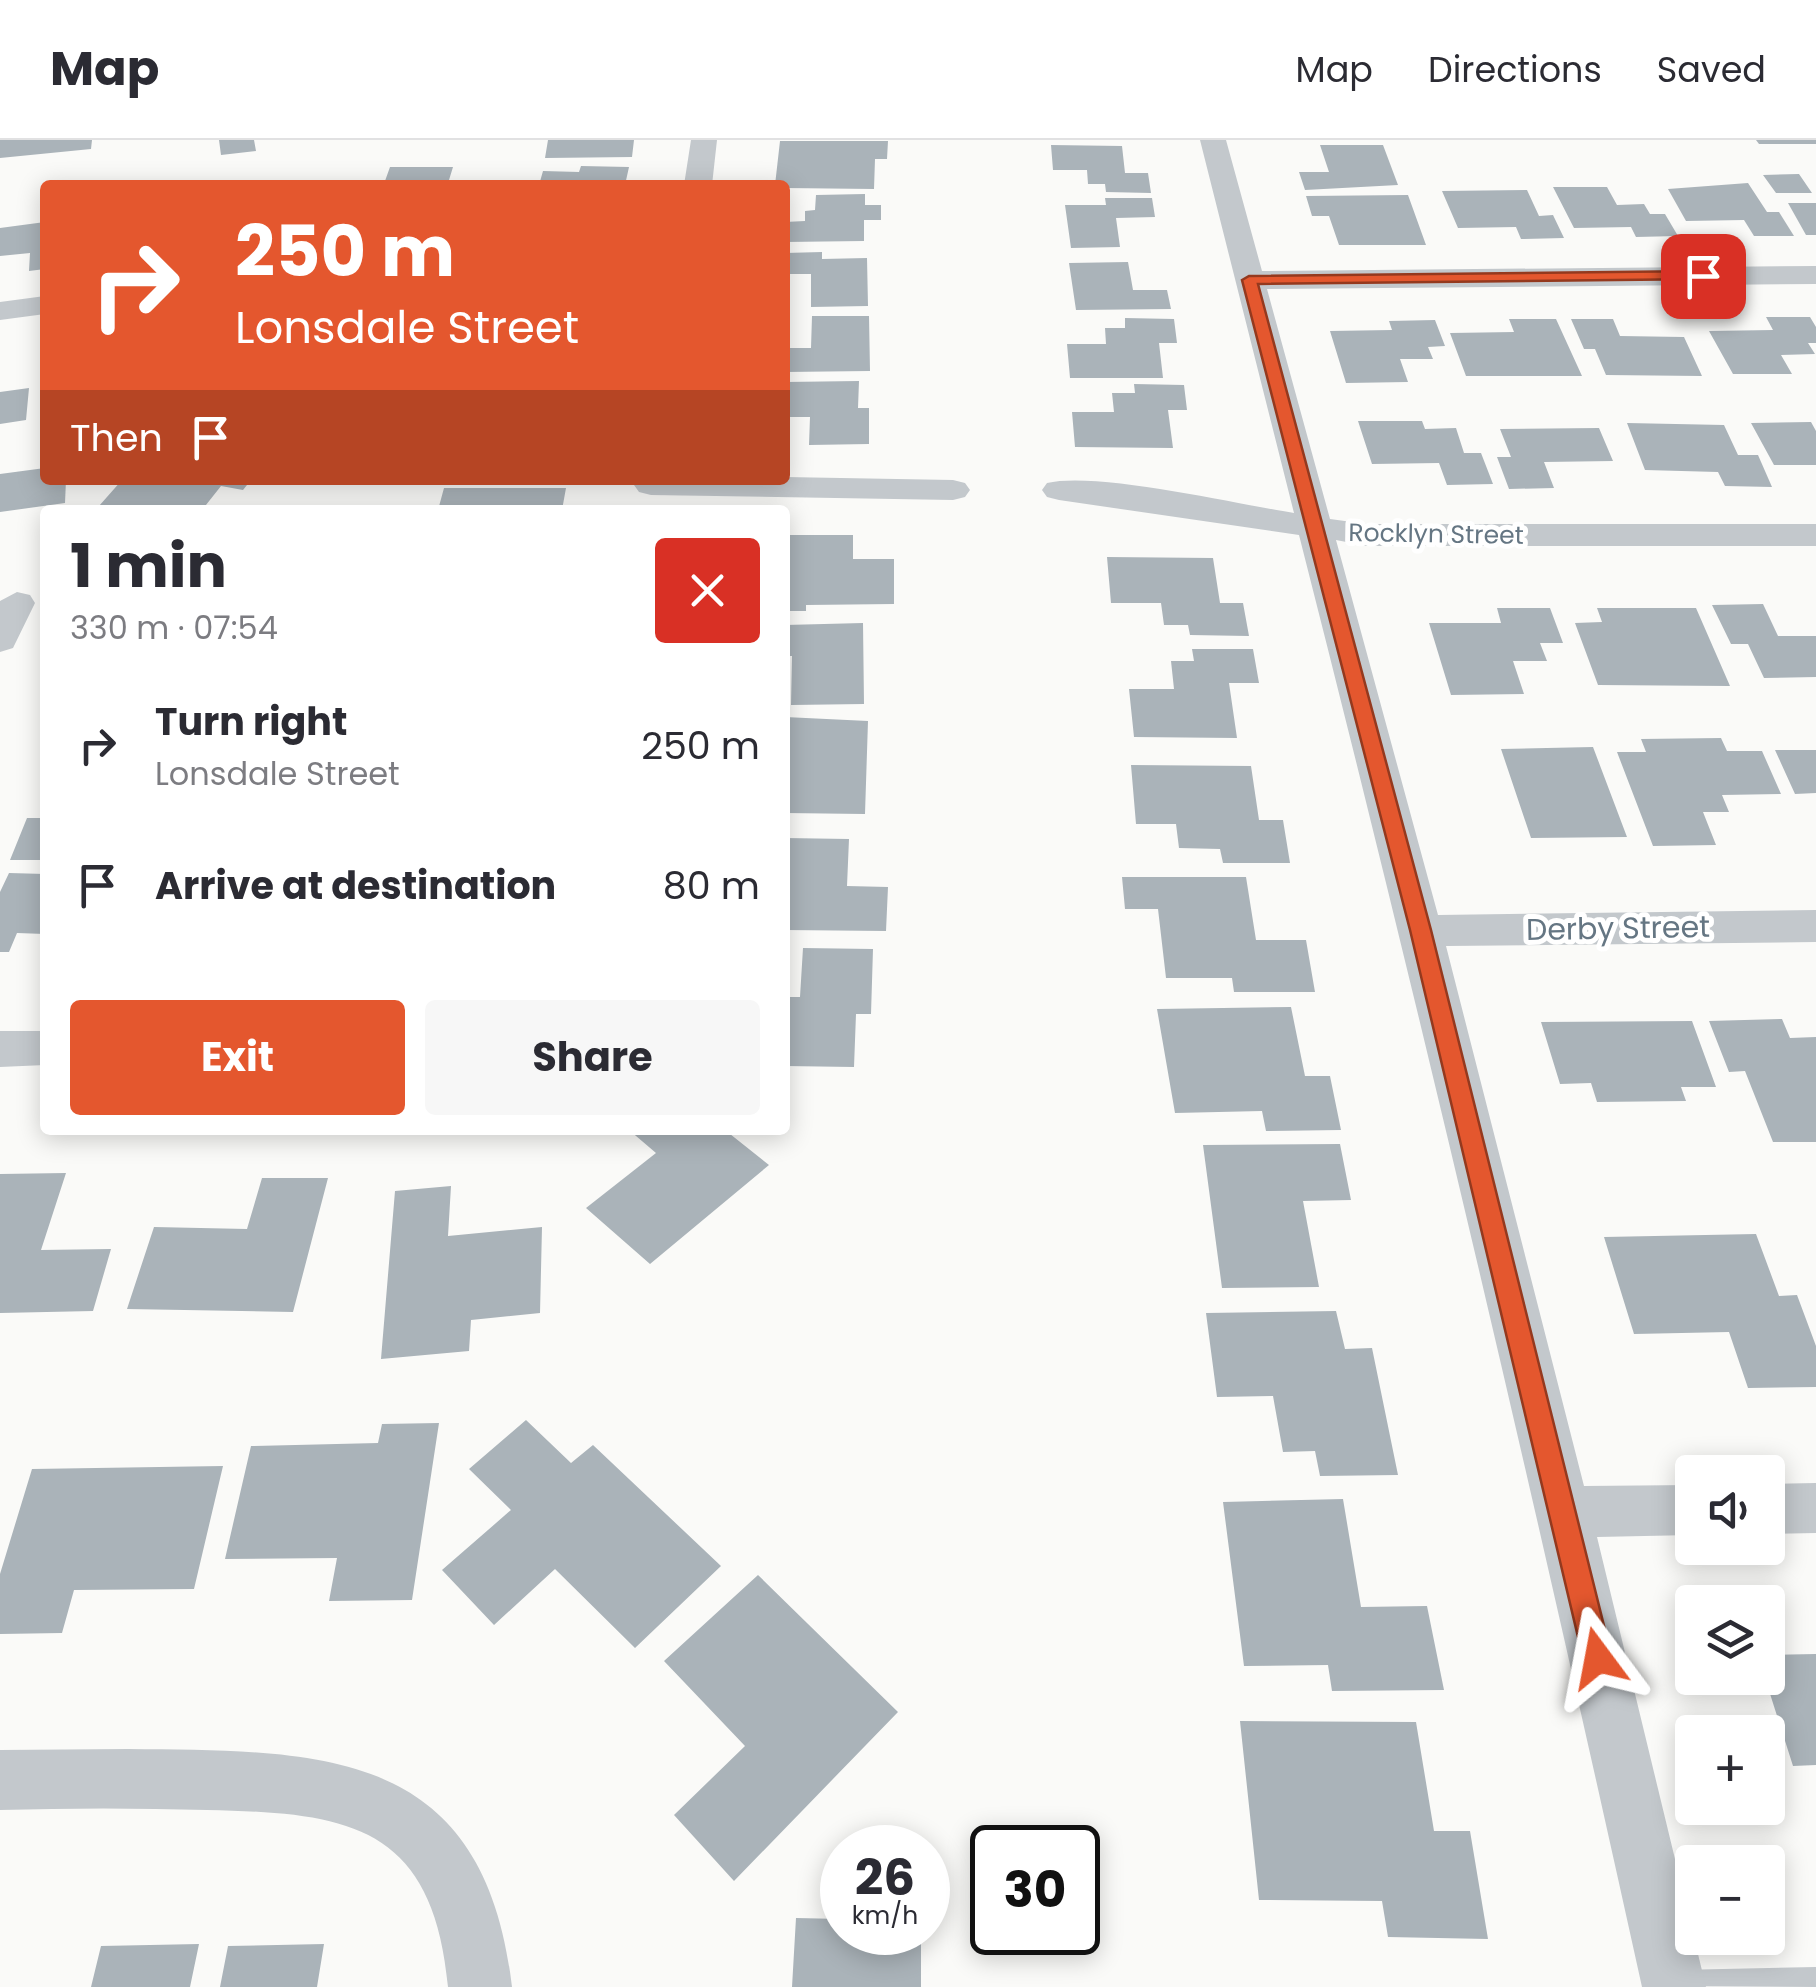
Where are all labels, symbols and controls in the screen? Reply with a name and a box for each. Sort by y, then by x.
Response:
text: Map [50,35,159,102]
text: Map [1296,45,1373,94]
text: Directions [1428,45,1602,94]
text: Saved [1657,45,1766,94]
text: 250 m [235,202,455,301]
icon: right [70,220,200,350]
pin [1661,234,1746,319]
icon: arrive [1676,249,1731,304]
text: Lonsdale Street [235,296,579,359]
icon: arrive [183,410,238,465]
text: Then [70,411,163,464]
street label: Rocklyn Street [1348,515,1524,553]
text: 1 min [70,524,227,608]
button: close [655,538,760,643]
text: 330 m · 07:54 [70,605,278,650]
text: Turn right [155,695,347,748]
icon: right [70,718,125,773]
text: 250 m [641,719,760,772]
text: Lonsdale Street [155,751,400,796]
icon: arrive [70,858,125,913]
text: Arrive at destination [155,859,556,912]
text: 80 m [663,859,760,912]
street label: Derby Street [1526,905,1710,951]
button: Exit [70,1000,405,1115]
button: Share [425,1000,760,1115]
map controls [1675,1455,1785,1955]
button: sound [1675,1455,1785,1565]
button: layers [1675,1585,1785,1695]
position arrow [1546,1606,1650,1710]
button: + [1675,1715,1785,1825]
speed limit sign: 30 [970,1825,1100,1955]
text: 26 [855,1842,915,1913]
button: − [1675,1845,1785,1955]
text: km/h [852,1898,918,1933]

